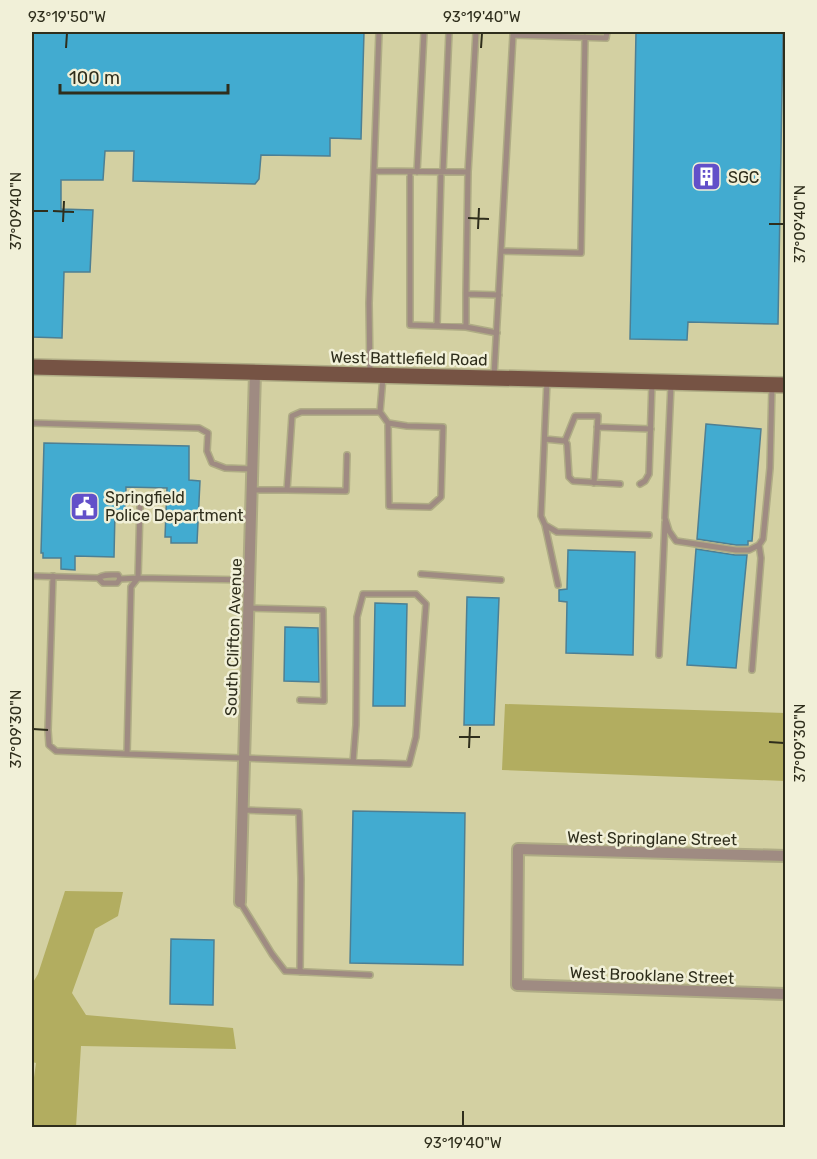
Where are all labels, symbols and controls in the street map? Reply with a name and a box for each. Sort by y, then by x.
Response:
text: 93°19'50"W [28,8,106,26]
text: 93°19'40"W [443,8,521,26]
scale bar [60,57,228,95]
text: 100 m [69,67,120,89]
building icon: SGC [691,161,723,193]
place label: SGC [728,168,760,187]
text: 37°09'40"N [7,172,25,250]
text: 37°09'40"N [791,185,809,263]
street label: West Battlefield Road [330,348,488,369]
place label: Springfield Police Department [105,488,244,525]
public building icon: Springfield Police Department [68,490,100,522]
street label: South Clifton Avenue [221,558,246,716]
text: 37°09'30"N [7,690,25,768]
text: 37°09'30"N [791,704,809,782]
street label: West Springlane Street [567,828,737,849]
street label: West Brooklane Street [569,963,735,988]
text: 93°19'40"W [424,1134,502,1152]

